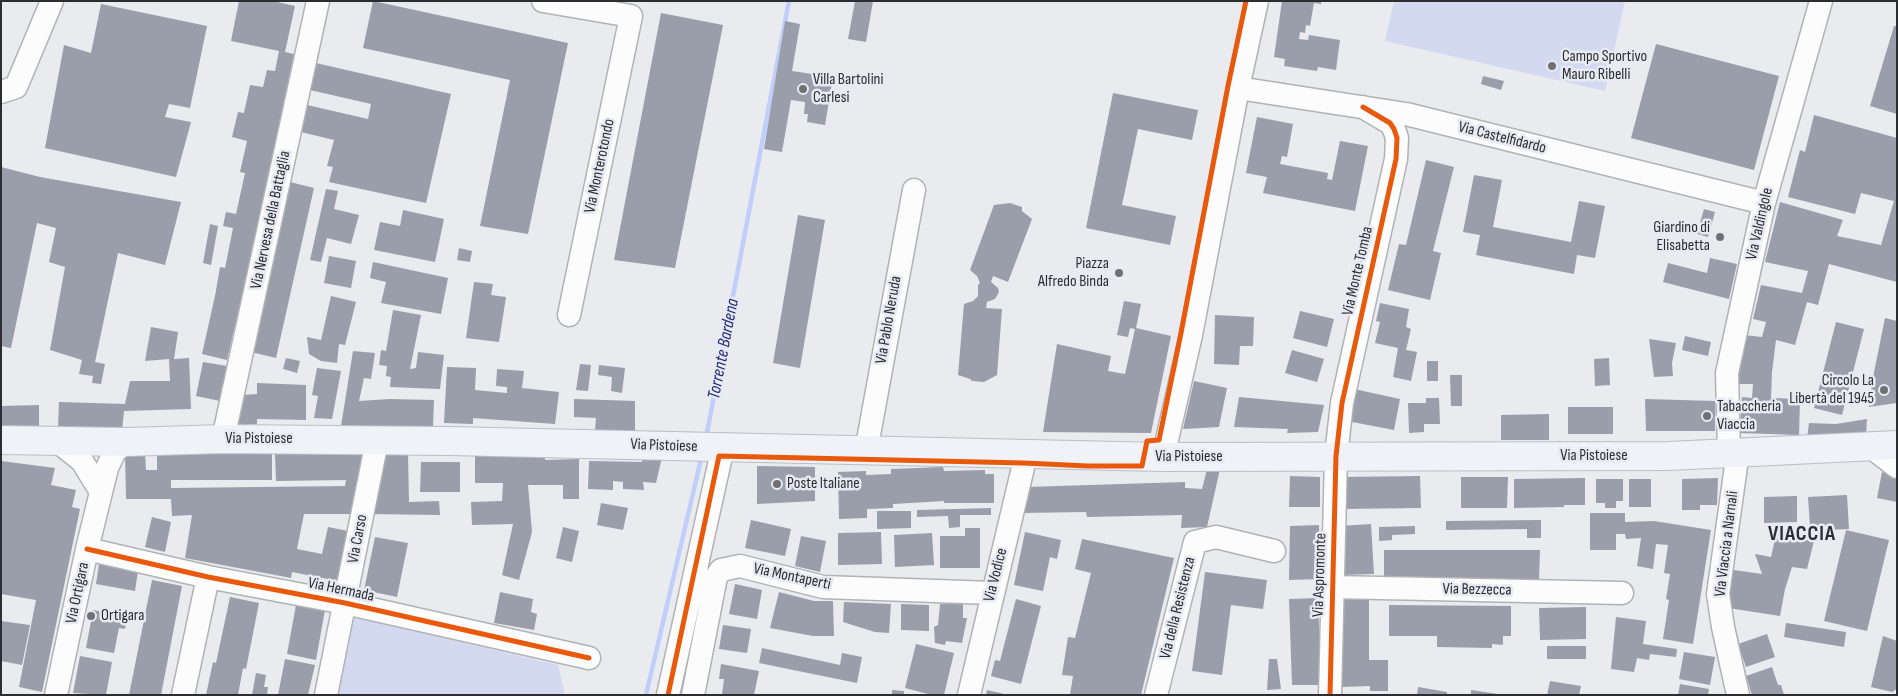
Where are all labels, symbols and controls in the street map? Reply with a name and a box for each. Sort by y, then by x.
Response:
place label: Campo Sportivo Mauro Ribelli [1562,47,1647,85]
marker: Campo Sportivo Mauro Ribelli [1546,60,1558,72]
place label: Villa Bartolini Carlesi [813,70,883,108]
marker: Villa Bartolini Carlesi [797,83,809,95]
street label: Via Monterotondo [581,117,619,215]
street label: Via Castelfidardo [1456,118,1548,158]
street label: Via Nervesa della Battaglia [247,149,295,291]
street label: Via Valdingole [1742,186,1778,262]
place label: Giardino di Elisabetta [1653,218,1710,256]
street label: Via Monte Tomba [1338,225,1378,317]
marker: Giardino di Elisabetta [1714,231,1726,243]
place label: Piazza Alfredo Binda [1038,254,1109,292]
marker: Piazza Alfredo Binda [1113,267,1125,279]
street label: Via Pablo Neruda [872,274,906,366]
water label: Torrente Bardena [704,297,744,401]
place label: Circolo La Libertà del 1945 [1789,371,1874,409]
marker: Circolo La Libertà del 1945 [1878,384,1890,396]
place label: Tabaccheria Viaccia [1717,397,1781,435]
marker: Tabaccheria Viaccia [1701,410,1713,422]
street label: Via Pistoiese [225,429,293,449]
street label: Via Pistoiese [630,435,698,457]
street label: Via Pistoiese [1560,446,1628,466]
street label: Via Pistoiese [1155,447,1223,467]
place label: Poste Italiane [787,474,860,494]
marker: Poste Italiane [771,478,783,490]
street label: Via Viaccia a Narnali [1711,490,1743,598]
street label: Via Carso [344,513,372,565]
district label: VIACCIA [1767,522,1837,548]
street label: Via Aspromonte [1309,533,1331,617]
street label: Via Vodice [980,546,1012,604]
street label: Via della Resistenza [1156,555,1200,661]
street label: Via Montaperti [752,559,832,595]
street label: Via Ortigara [62,561,94,625]
street label: Via Hermada [306,574,376,606]
street label: Via Bezzecca [1442,580,1512,600]
place label: Ortigara [101,606,144,626]
marker: Ortigara [85,610,97,622]

